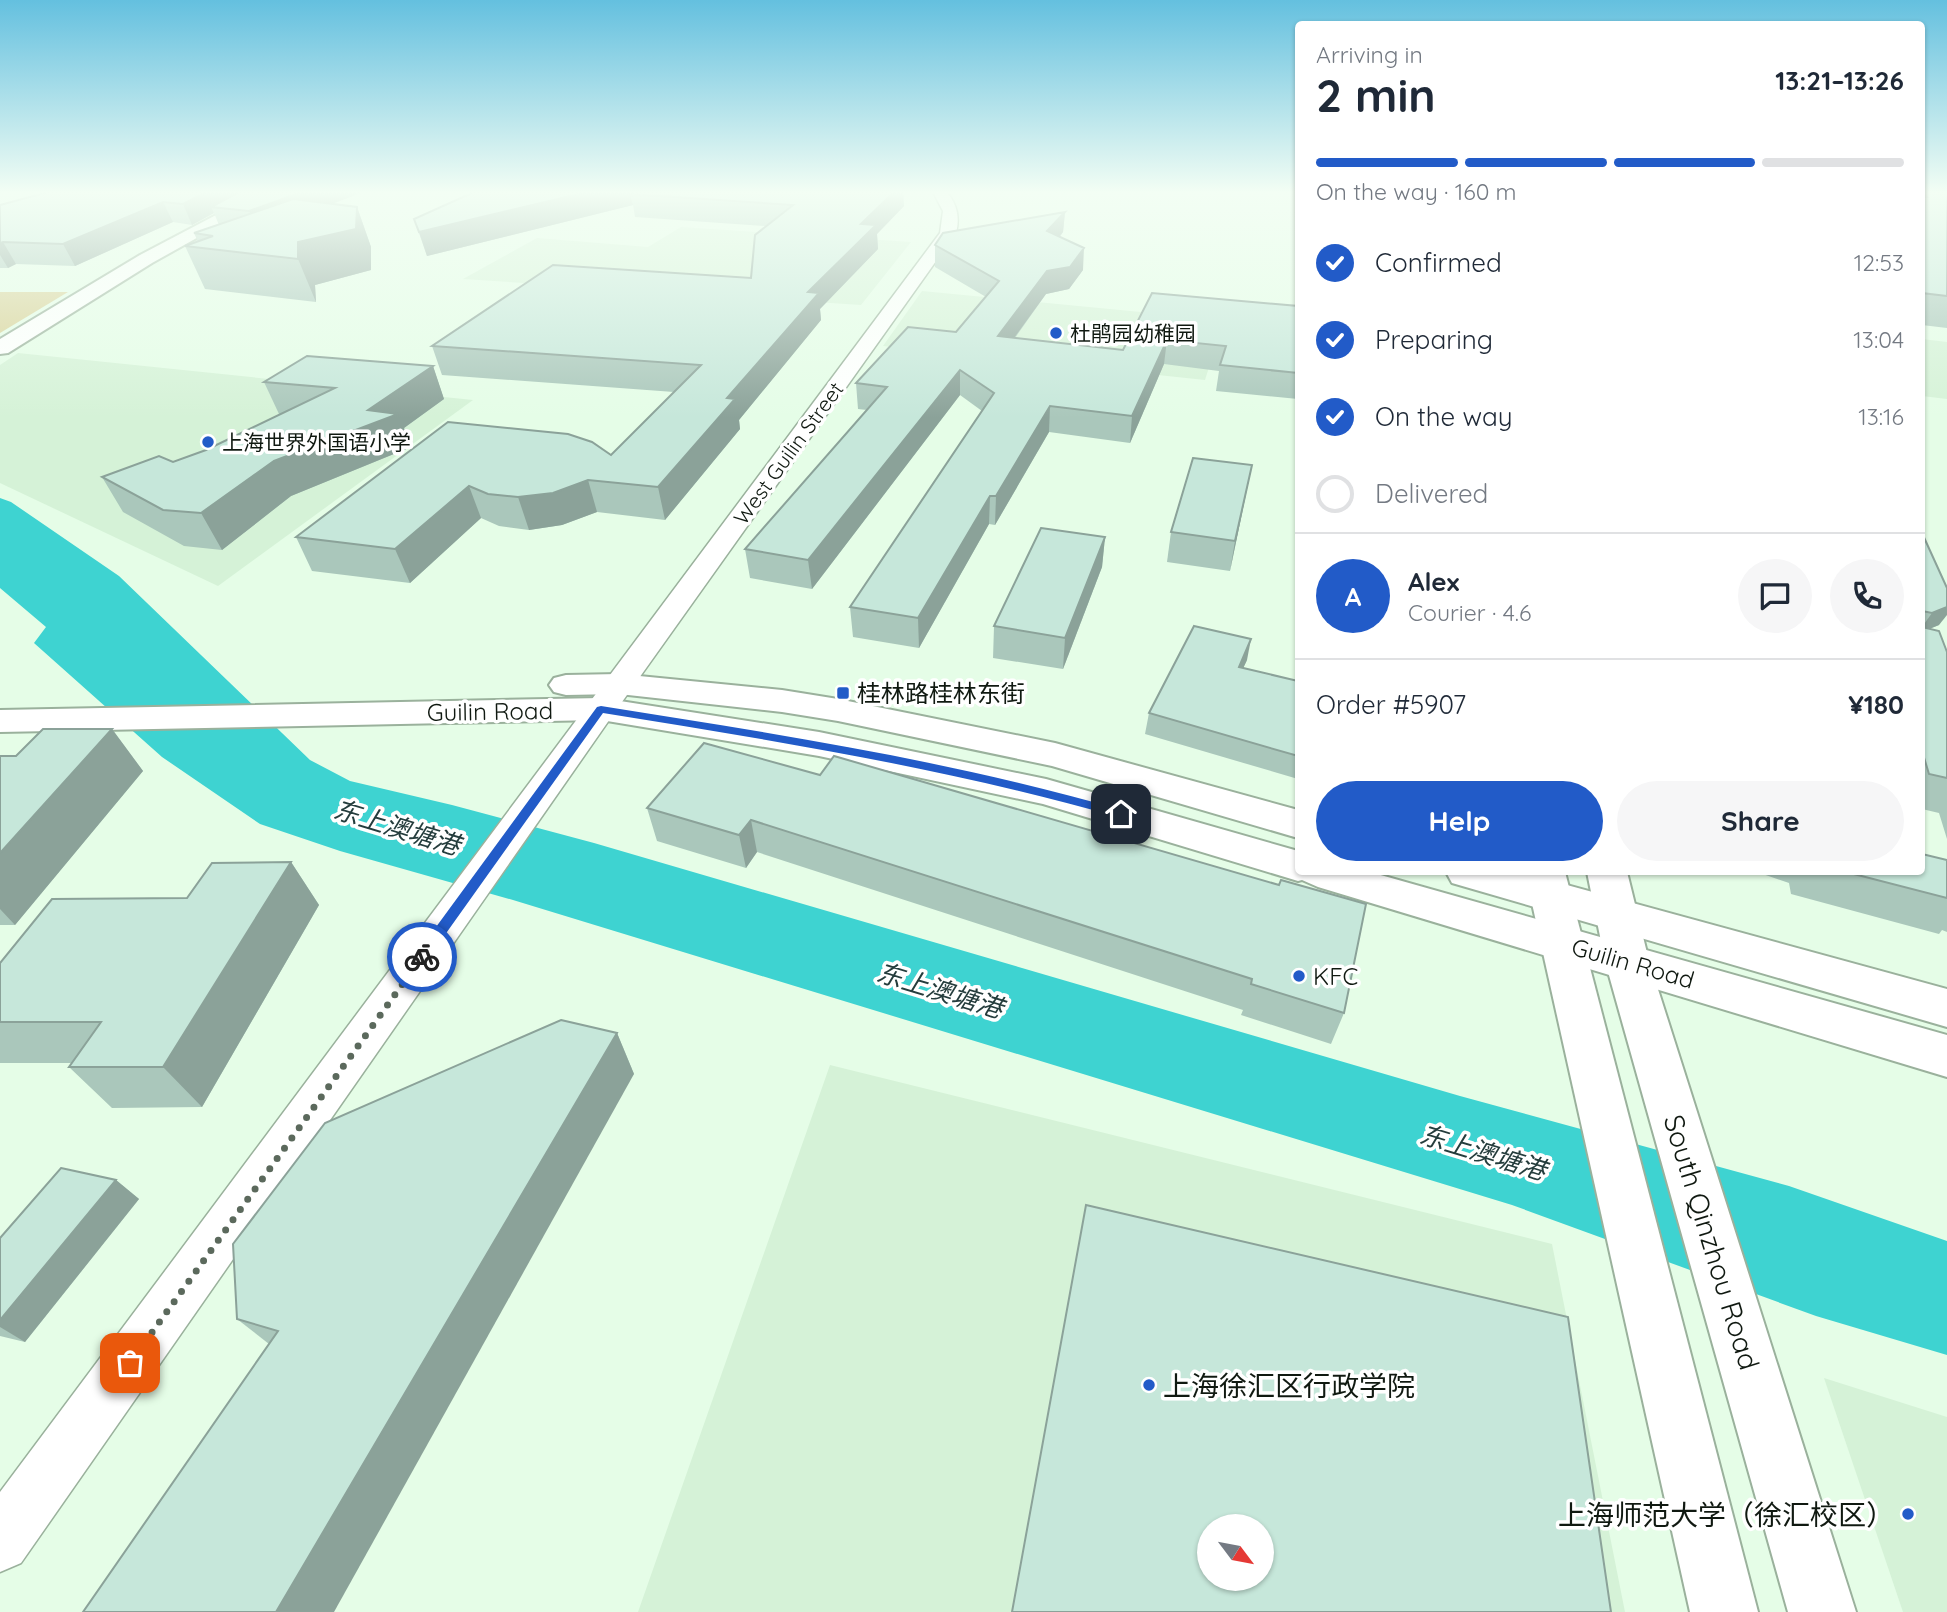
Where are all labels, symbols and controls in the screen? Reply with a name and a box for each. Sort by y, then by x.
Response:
text: Arriving in [1316,40,1423,69]
text: 13:21–13:26 [1775,64,1904,97]
text: 2 min [1316,66,1436,124]
text: On the way · 160 m [1316,177,1517,206]
icon: check [1316,244,1354,282]
text: Confirmed [1375,246,1502,279]
text: 12:53 [1854,248,1904,277]
place label: 杜鹃园幼稚园 [1070,320,1196,346]
icon: check [1316,321,1354,359]
text: Preparing [1375,323,1493,356]
marker: 杜鹃园幼稚园 [1048,325,1064,341]
text: 13:04 [1853,325,1904,354]
street label: West Guilin Street [727,377,849,529]
icon: check [1316,398,1354,436]
text: On the way [1375,400,1513,433]
text: 13:16 [1858,402,1904,431]
place label: 上海世界外国语小学 [222,429,411,455]
marker: 上海世界外国语小学 [200,434,216,450]
text: Delivered [1375,477,1488,510]
button: chat [1738,559,1812,633]
button: phone [1830,559,1904,633]
text: Alex [1408,565,1459,598]
text: A [1345,580,1361,613]
text: Courier · 4.6 [1408,598,1531,627]
place label: 桂林路桂林东街 [857,678,1025,708]
marker: 桂林路桂林东街 [835,685,851,701]
text: Order #5907 [1316,688,1466,721]
text: ¥180 [1848,688,1904,721]
street label: Guilin Road [427,695,553,727]
button: Help [1316,781,1603,861]
button: Share [1617,781,1904,861]
pin [1091,784,1151,844]
water label: 东上澳塘港 [330,792,468,863]
icon: home [1102,795,1140,833]
courier [387,922,457,992]
street label: Guilin Road [1568,931,1698,995]
icon: bike [403,938,441,976]
water label: 东上澳塘港 [873,955,1011,1026]
place label: KFC [1313,961,1358,991]
marker: KFC [1291,968,1307,984]
street label: South Qinzhou Road [1657,1110,1767,1374]
water label: 东上澳塘港 [1416,1117,1554,1188]
pin [100,1333,160,1393]
icon: bag [111,1344,149,1382]
place label: 上海徐汇区行政学院 [1163,1368,1415,1403]
marker: 上海徐汇区行政学院 [1141,1377,1157,1393]
place label: 上海师范大学（徐汇校区） [1558,1497,1894,1532]
marker: 上海师范大学（徐汇校区） [1900,1506,1916,1522]
north arrow [1197,1514,1274,1591]
map controls [1197,1514,1274,1591]

